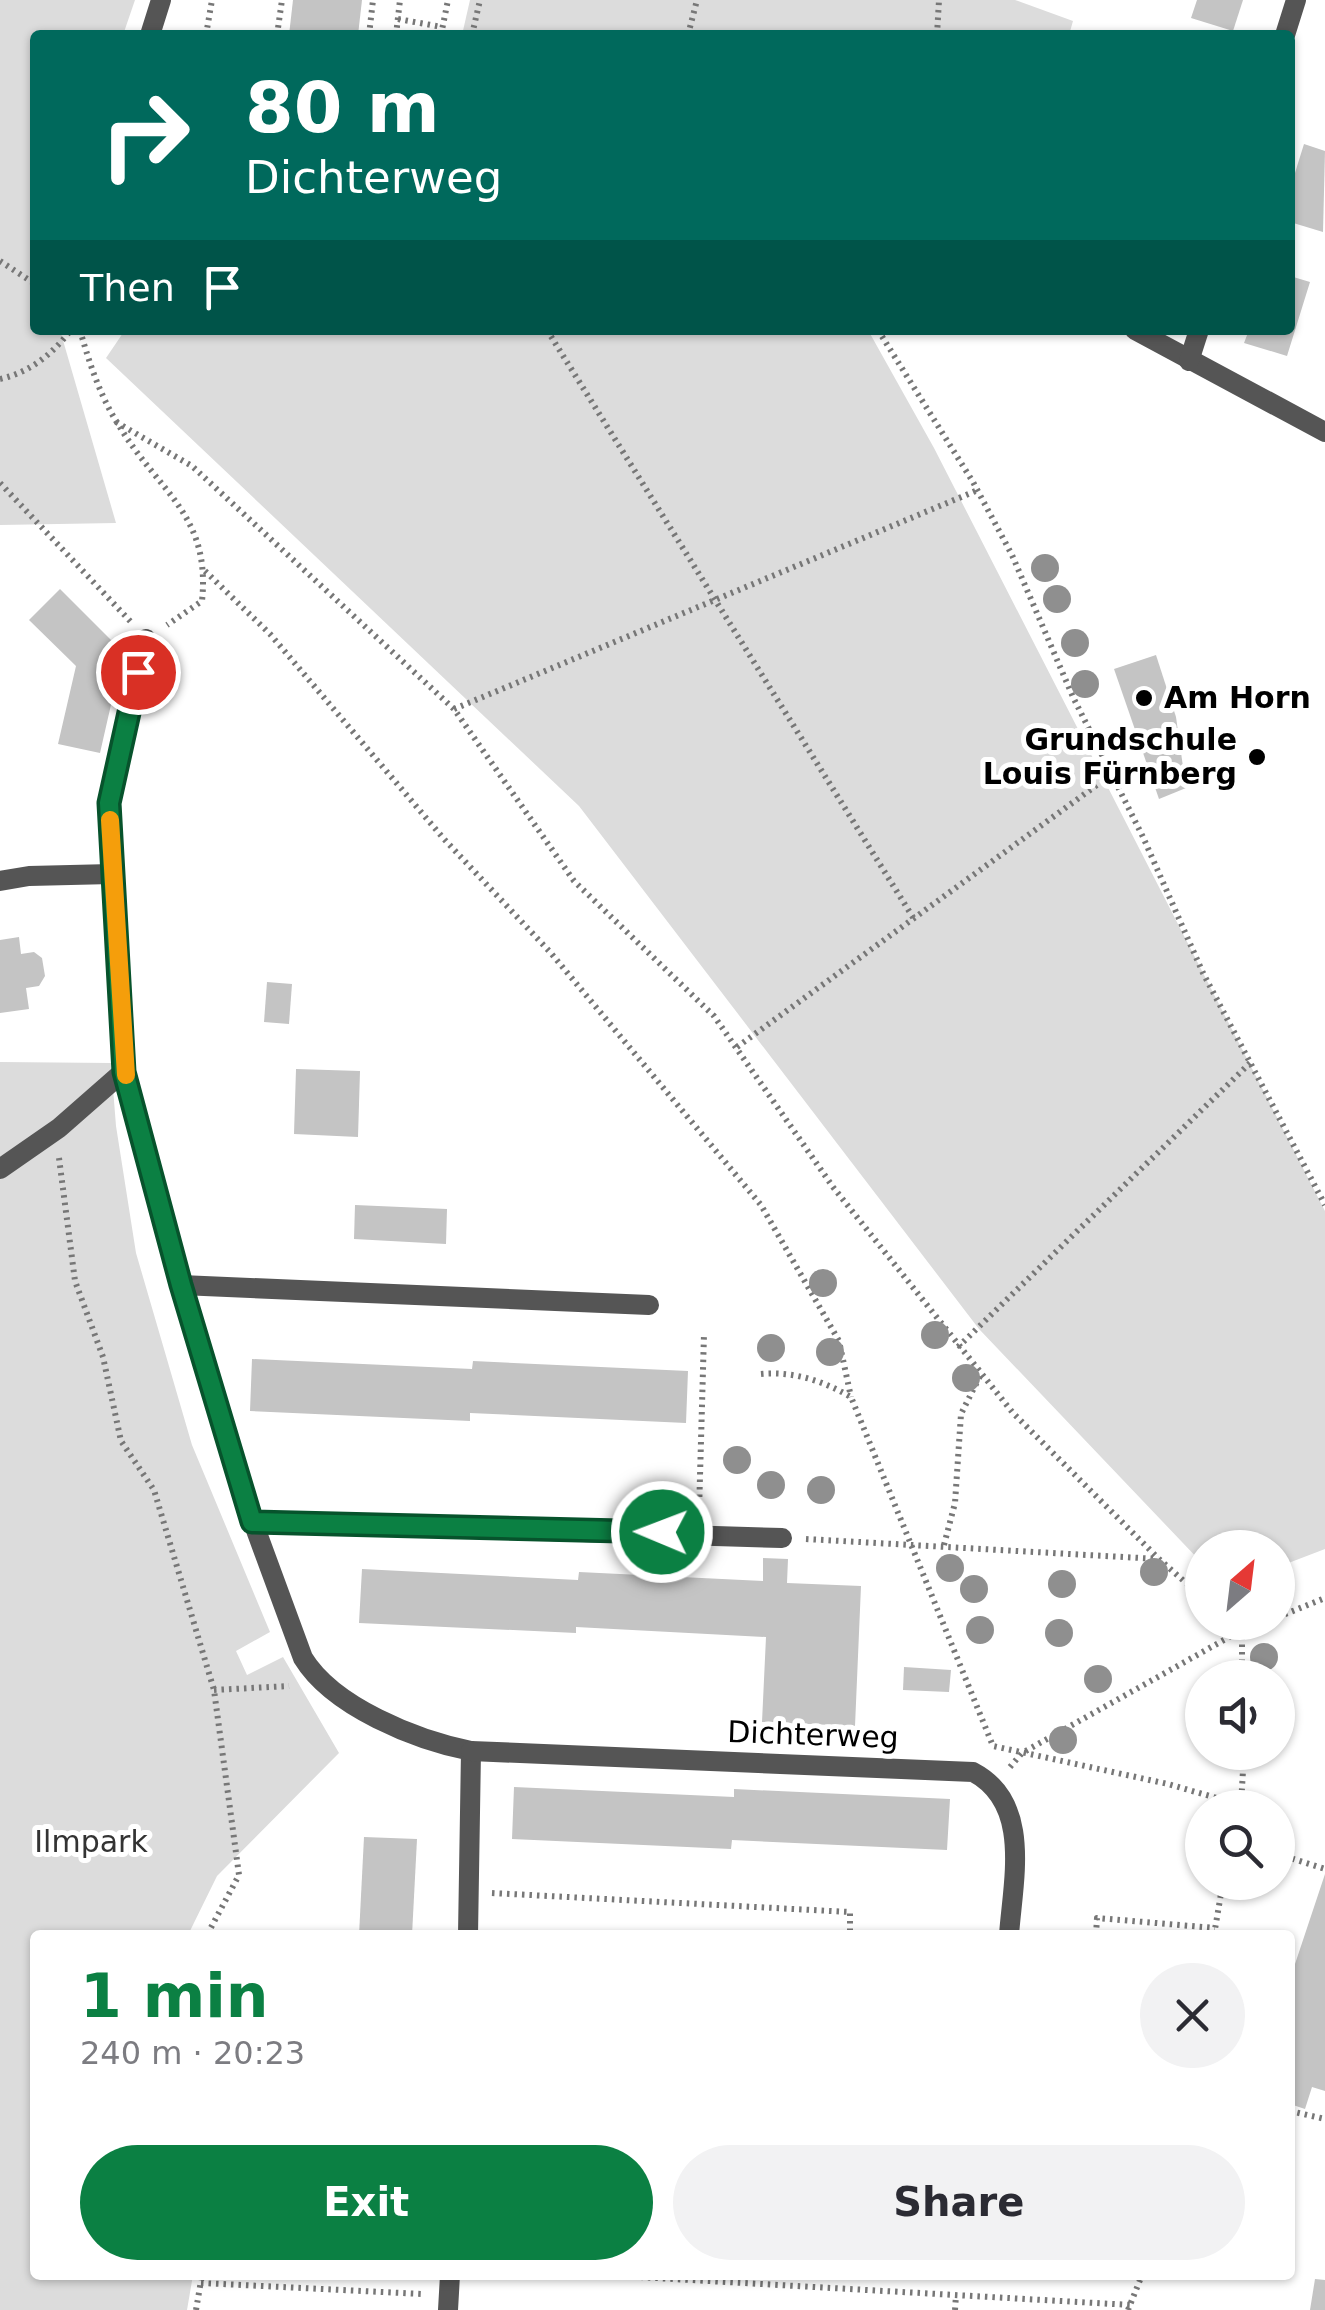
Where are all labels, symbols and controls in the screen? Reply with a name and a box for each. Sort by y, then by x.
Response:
text: 80 m [245,67,440,149]
icon: right [80,70,210,200]
text: Dichterweg [245,151,502,204]
icon: arrive [195,260,250,315]
text: Then [80,266,175,310]
pin [96,630,181,715]
icon: arrive [111,645,166,700]
place label: Am Horn [1164,680,1311,715]
marker: Am Horn [1133,687,1155,709]
place label: Grundschule Louis Fürnberg [983,722,1237,791]
marker: Grundschule Louis Fürnberg [1246,746,1268,768]
position arrow [610,1480,714,1584]
north arrow [1185,1530,1295,1640]
map controls [1185,1530,1295,1900]
button: sound [1185,1660,1295,1770]
street label: Dichterweg [727,1714,899,1755]
button: search [1185,1790,1295,1900]
park label: Ilmpark [34,1824,148,1859]
text: 1 min [80,1961,268,2031]
button: close [1140,1963,1245,2068]
text: 240 m · 20:23 [80,2034,305,2072]
button: Exit [80,2145,653,2260]
button: Share [673,2145,1245,2260]

